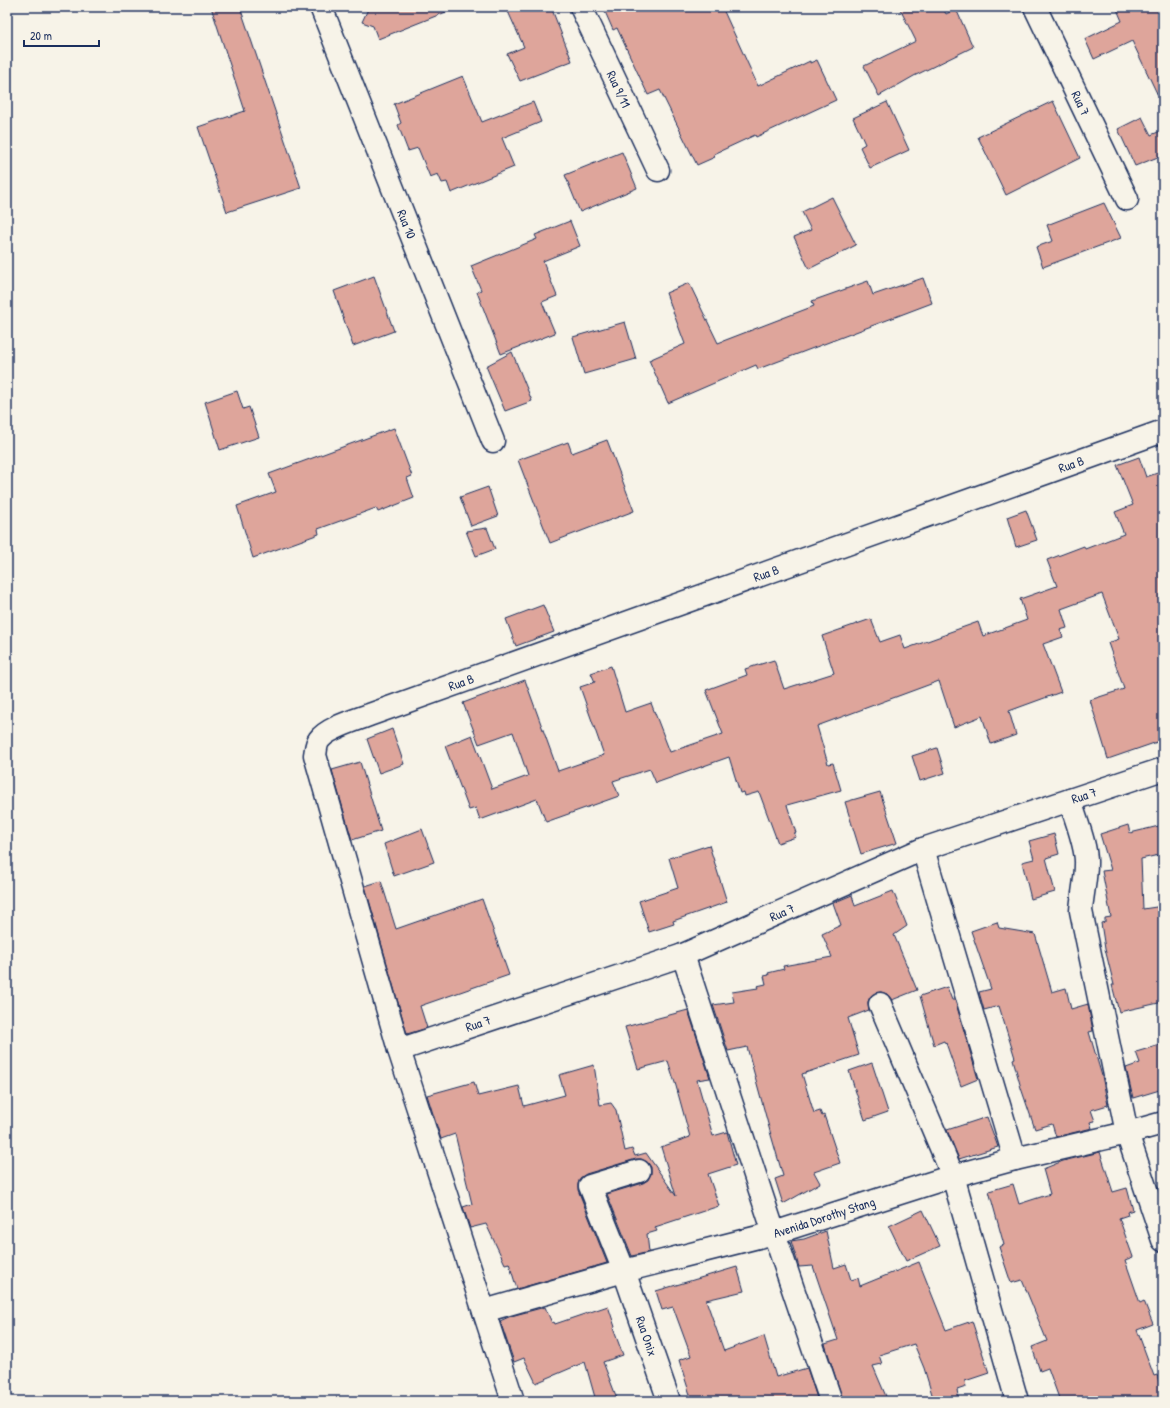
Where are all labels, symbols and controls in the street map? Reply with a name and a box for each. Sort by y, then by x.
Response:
scale bar [24,22,99,48]
text: 20 m [30,27,52,44]
street label: Rua 9/11 [603,68,635,111]
street label: Rua 7 [1067,88,1095,118]
street label: Rua 10 [393,207,421,241]
street label: Rua B [1056,451,1087,477]
street label: Rua B [751,560,782,586]
street label: Rua B [446,669,477,695]
street label: Rua 7 [1069,782,1099,808]
street label: Rua 7 [767,899,797,925]
street label: Rua 7 [463,1010,493,1036]
street label: Avenida Dorothy Stang [771,1192,877,1242]
street label: Rua Onix [632,1314,662,1358]

